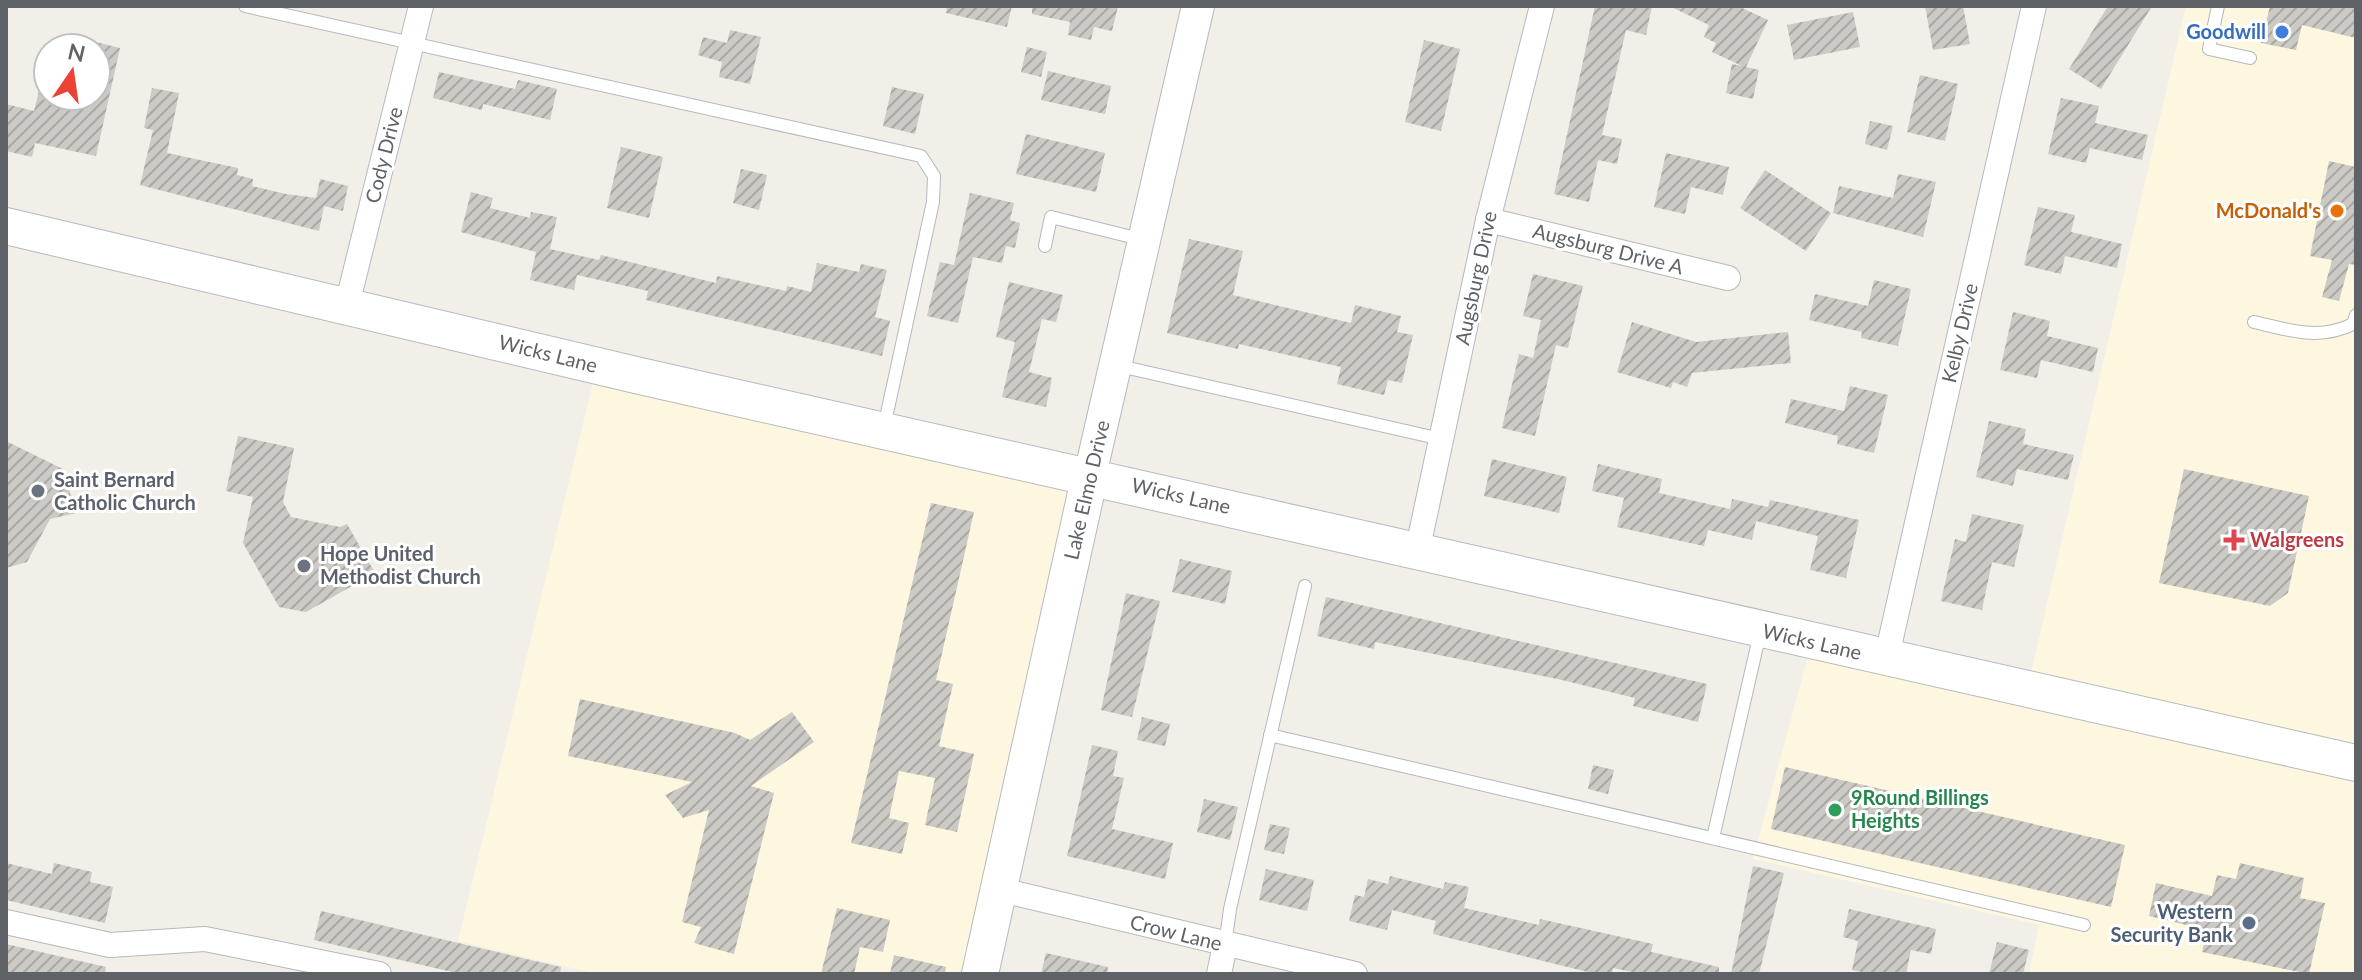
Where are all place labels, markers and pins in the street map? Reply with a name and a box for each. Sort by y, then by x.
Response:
place label: Goodwill [2186,19,2266,43]
marker: Goodwill [2273,23,2291,41]
place label: McDonald's [2216,198,2321,222]
marker: McDonald's [2328,202,2346,220]
place label: Saint Bernard Catholic Church [54,467,196,514]
marker: Saint Bernard Catholic Church [29,482,47,500]
place label: Walgreens [2250,527,2344,551]
marker: Walgreens [2225,531,2243,549]
place label: Hope United Methodist Church [320,541,481,588]
marker: Hope United Methodist Church [295,557,313,575]
place label: 9Round Billings Heights [1851,785,1989,832]
marker: 9Round Billings Heights [1826,801,1844,819]
place label: Western Security Bank [2110,899,2233,946]
marker: Western Security Bank [2240,914,2258,932]

